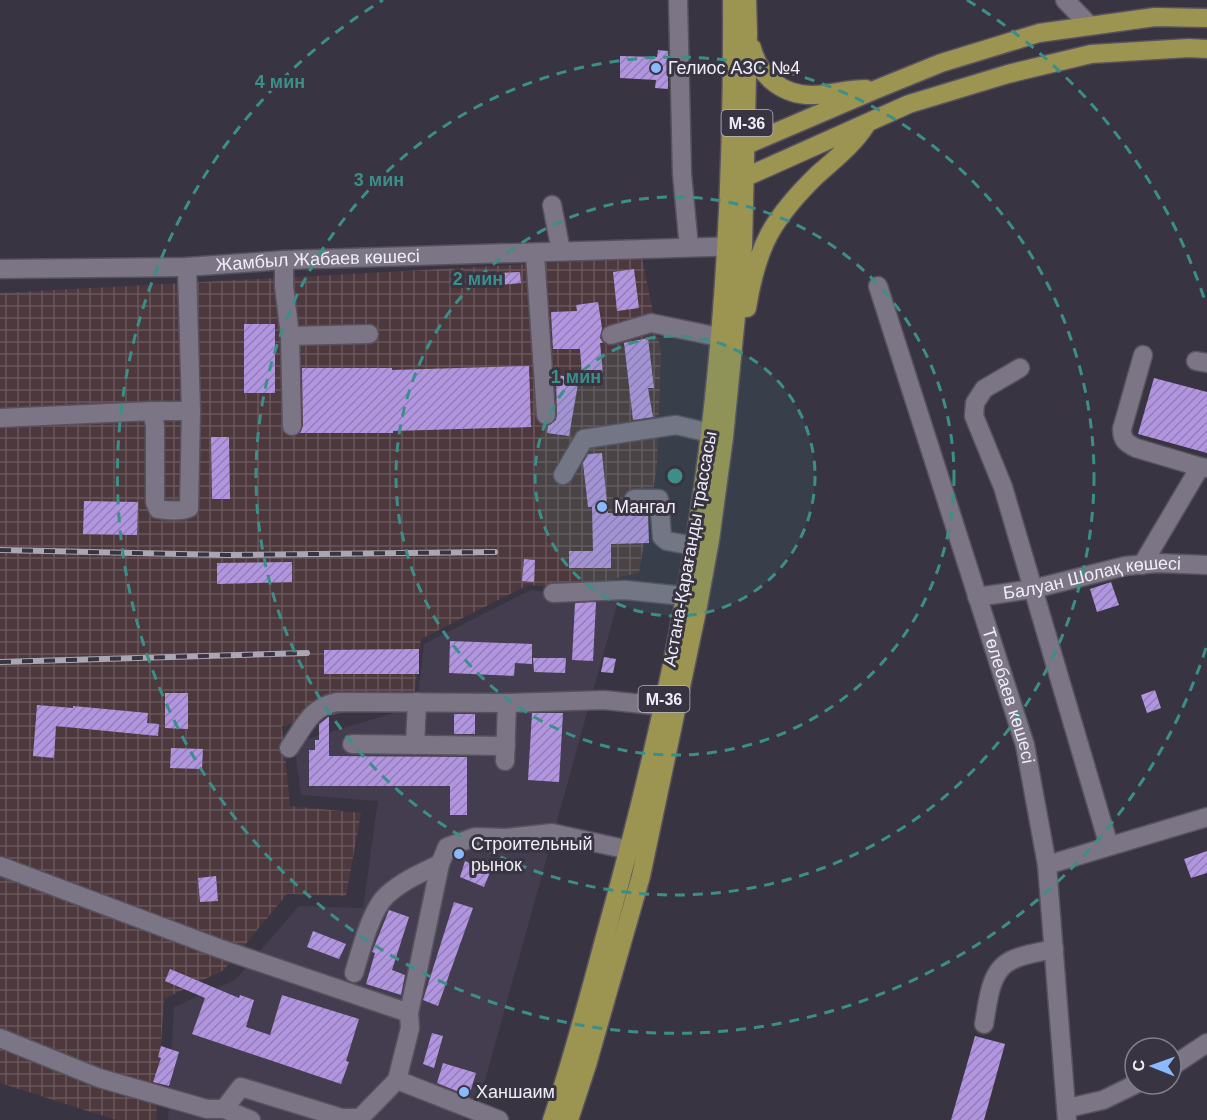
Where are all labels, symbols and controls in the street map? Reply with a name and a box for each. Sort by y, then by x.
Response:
place label: Гелиос АЗС №4 [668,58,800,78]
marker: Гелиос АЗС №4 [649,61,663,75]
text: 4 мин [255,72,305,92]
road number: M-36 [722,110,772,136]
text: 3 мин [354,170,404,190]
street label: Жамбыл Жабаев көшесі [215,246,420,275]
text: 2 мин [453,269,503,289]
text: 1 мин [551,367,601,387]
street label: Астана-Қарағанды трассасы [659,430,721,668]
centre of rings [665,466,685,486]
place label: Мангал [614,497,676,517]
marker: Мангал [595,500,609,514]
street label: Балуан Шолақ көшесі [1002,553,1181,603]
street label: Төлебаев көшесі [978,625,1038,765]
road number: M-36 [638,686,690,712]
place label: Строительный рынок [471,834,593,875]
marker: Строительный рынок [452,847,466,861]
north arrow [1123,1036,1183,1096]
text: С [1130,1059,1147,1072]
place label: Ханшаим [476,1082,555,1102]
marker: Ханшаим [457,1085,471,1099]

